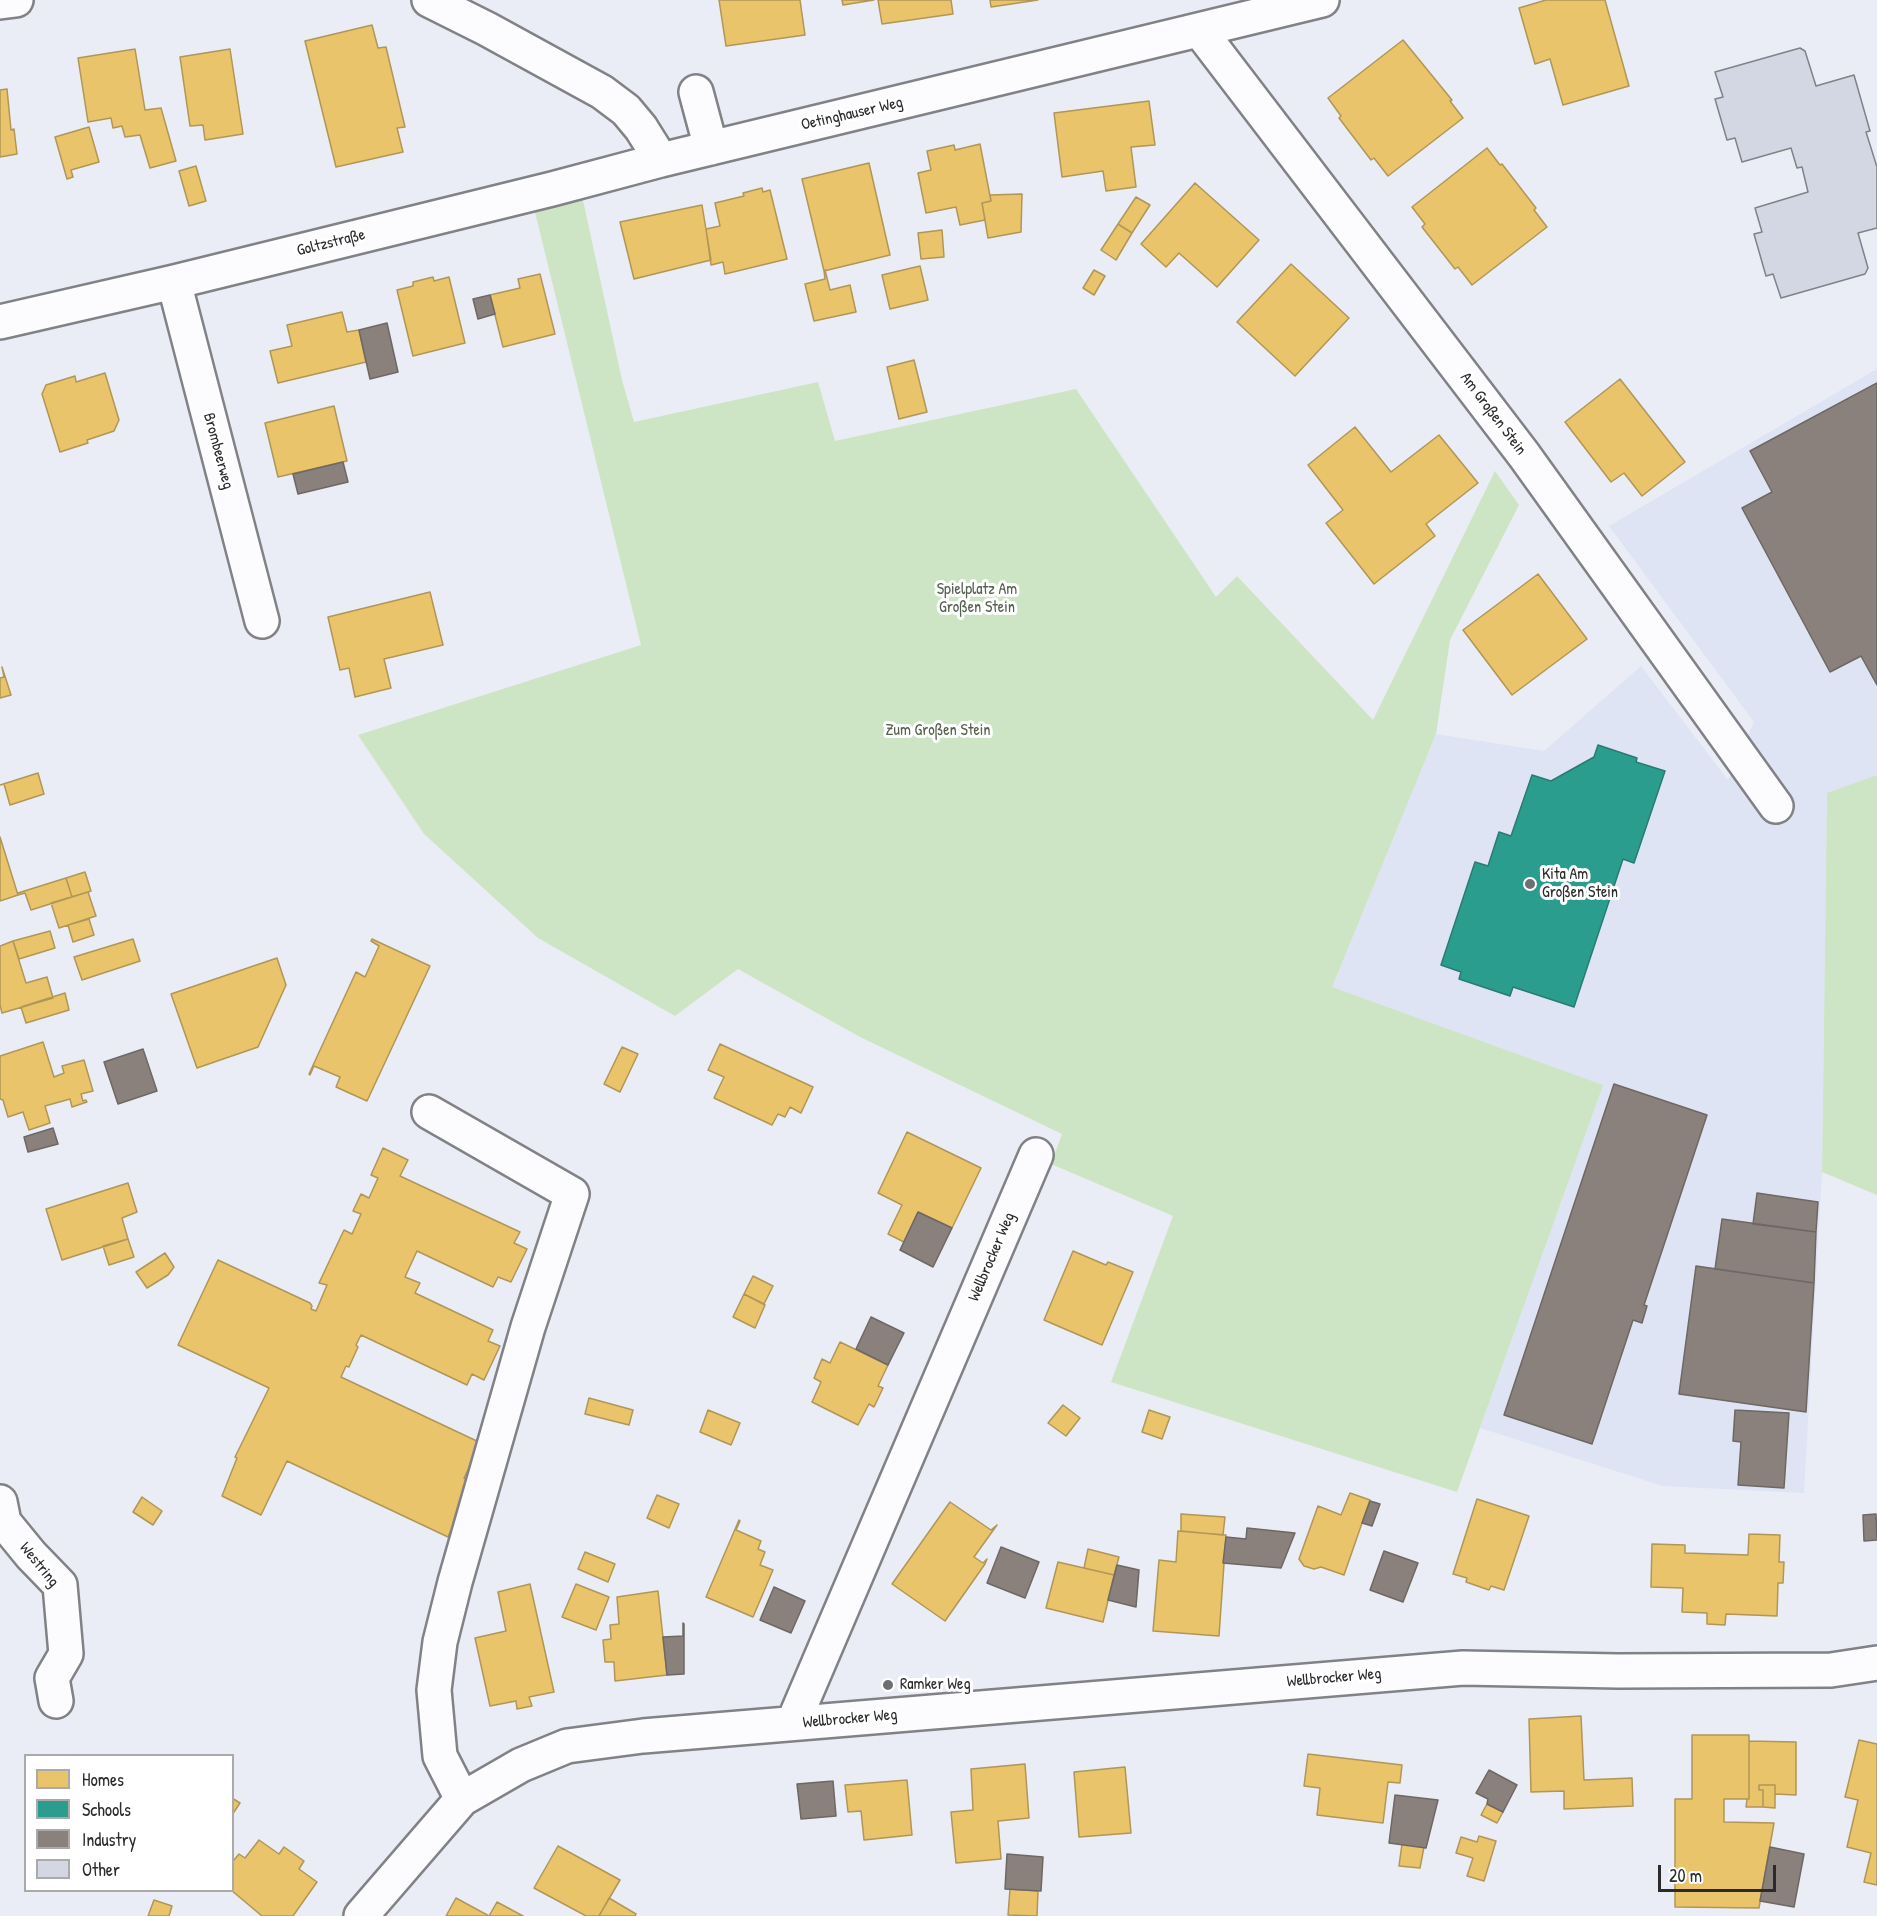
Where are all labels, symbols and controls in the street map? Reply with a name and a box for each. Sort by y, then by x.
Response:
street label: Oetinghauser Weg [799,93,905,135]
street label: Goltzstraße [295,225,367,261]
street label: Am Großen Stein [1456,369,1530,459]
street label: Brombeerweg [199,411,237,491]
park label: Spielplatz Am Großen Stein [937,580,1017,618]
park label: Zum Großen Stein [885,721,991,741]
place label: Kita Am Großen Stein [1542,865,1618,903]
marker: Kita Am Großen Stein [1523,877,1537,891]
street label: Wellbrocker Weg [965,1210,1019,1304]
street label: Westring [15,1539,63,1591]
street label: Wellbrocker Weg [1286,1664,1382,1692]
place label: Ramker Weg [900,1675,971,1695]
marker: Ramker Weg [881,1678,895,1692]
street label: Wellbrocker Weg [802,1705,898,1733]
legend [24,1754,234,1892]
text: Homes [82,1767,124,1792]
text: Schools [82,1797,131,1822]
text: Industry [82,1827,136,1852]
scale bar [1661,1853,1780,1891]
text: Other [82,1857,120,1882]
text: 20 m [1669,1863,1702,1888]

